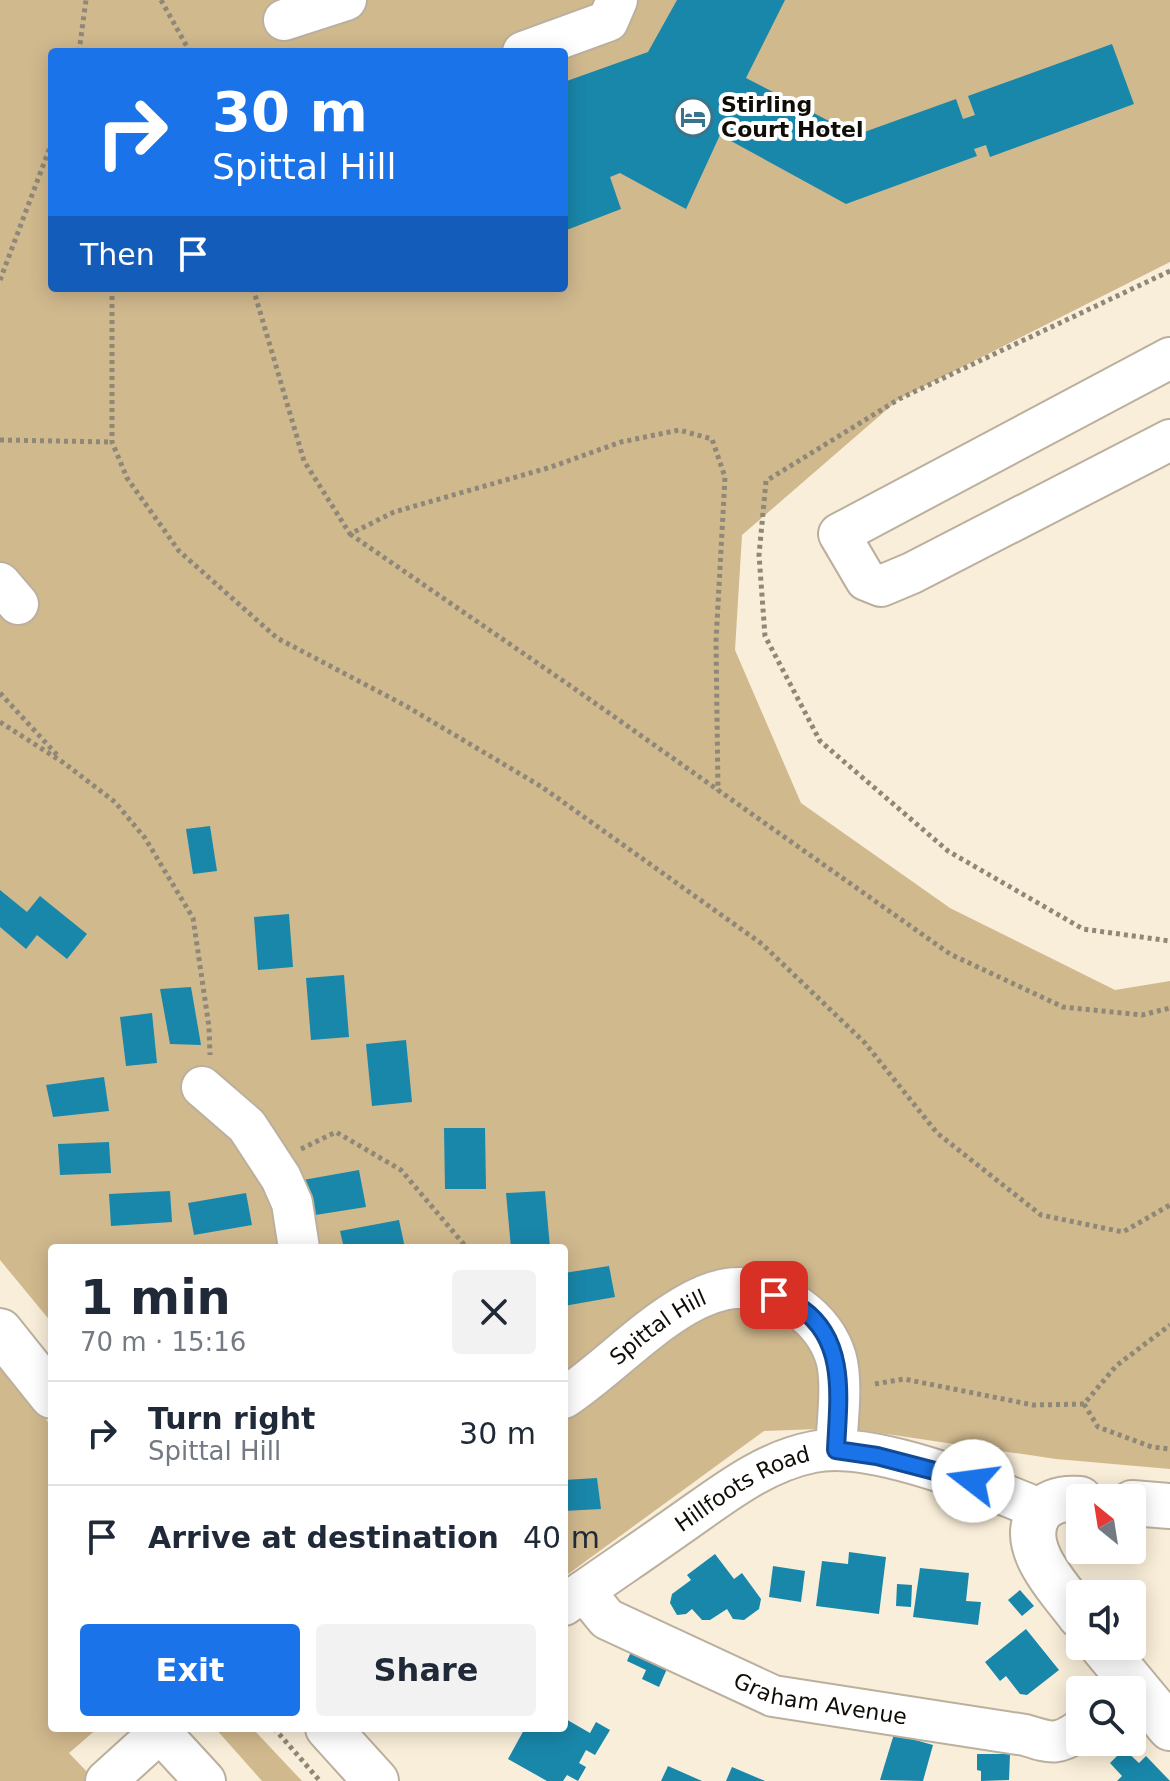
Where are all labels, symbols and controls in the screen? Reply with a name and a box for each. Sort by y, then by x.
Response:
text: 30 m [212,79,368,144]
icon: right [80,80,184,184]
place label: Stirling Court Hotel [721,92,863,142]
hotel icon: Stirling Court Hotel [672,96,714,138]
text: Spittal Hill [212,146,397,187]
icon: arrive [171,232,215,276]
text: Then [80,237,155,272]
pin [740,1261,808,1329]
text: 1 min [80,1269,231,1325]
button: close [452,1270,536,1354]
icon: arrive [752,1273,796,1317]
street label: Spittal Hill [605,1285,710,1370]
text: 70 m · 15:16 [80,1327,246,1357]
text: Turn right [148,1401,315,1436]
icon: right [80,1411,124,1455]
text: 30 m [459,1416,536,1451]
text: Spittal Hill [148,1436,281,1466]
position arrow [931,1439,1015,1523]
street label: Hillfoots Road [670,1441,812,1537]
north arrow [1066,1484,1146,1564]
map controls [1066,1484,1146,1756]
icon: arrive [80,1515,124,1559]
text: Arrive at destination [148,1520,499,1555]
text: 40 m [523,1520,600,1555]
button: sound [1066,1580,1146,1660]
button: Exit [80,1624,300,1716]
button: Share [316,1624,536,1716]
street label: Graham Avenue [730,1668,909,1730]
button: search [1066,1676,1146,1756]

